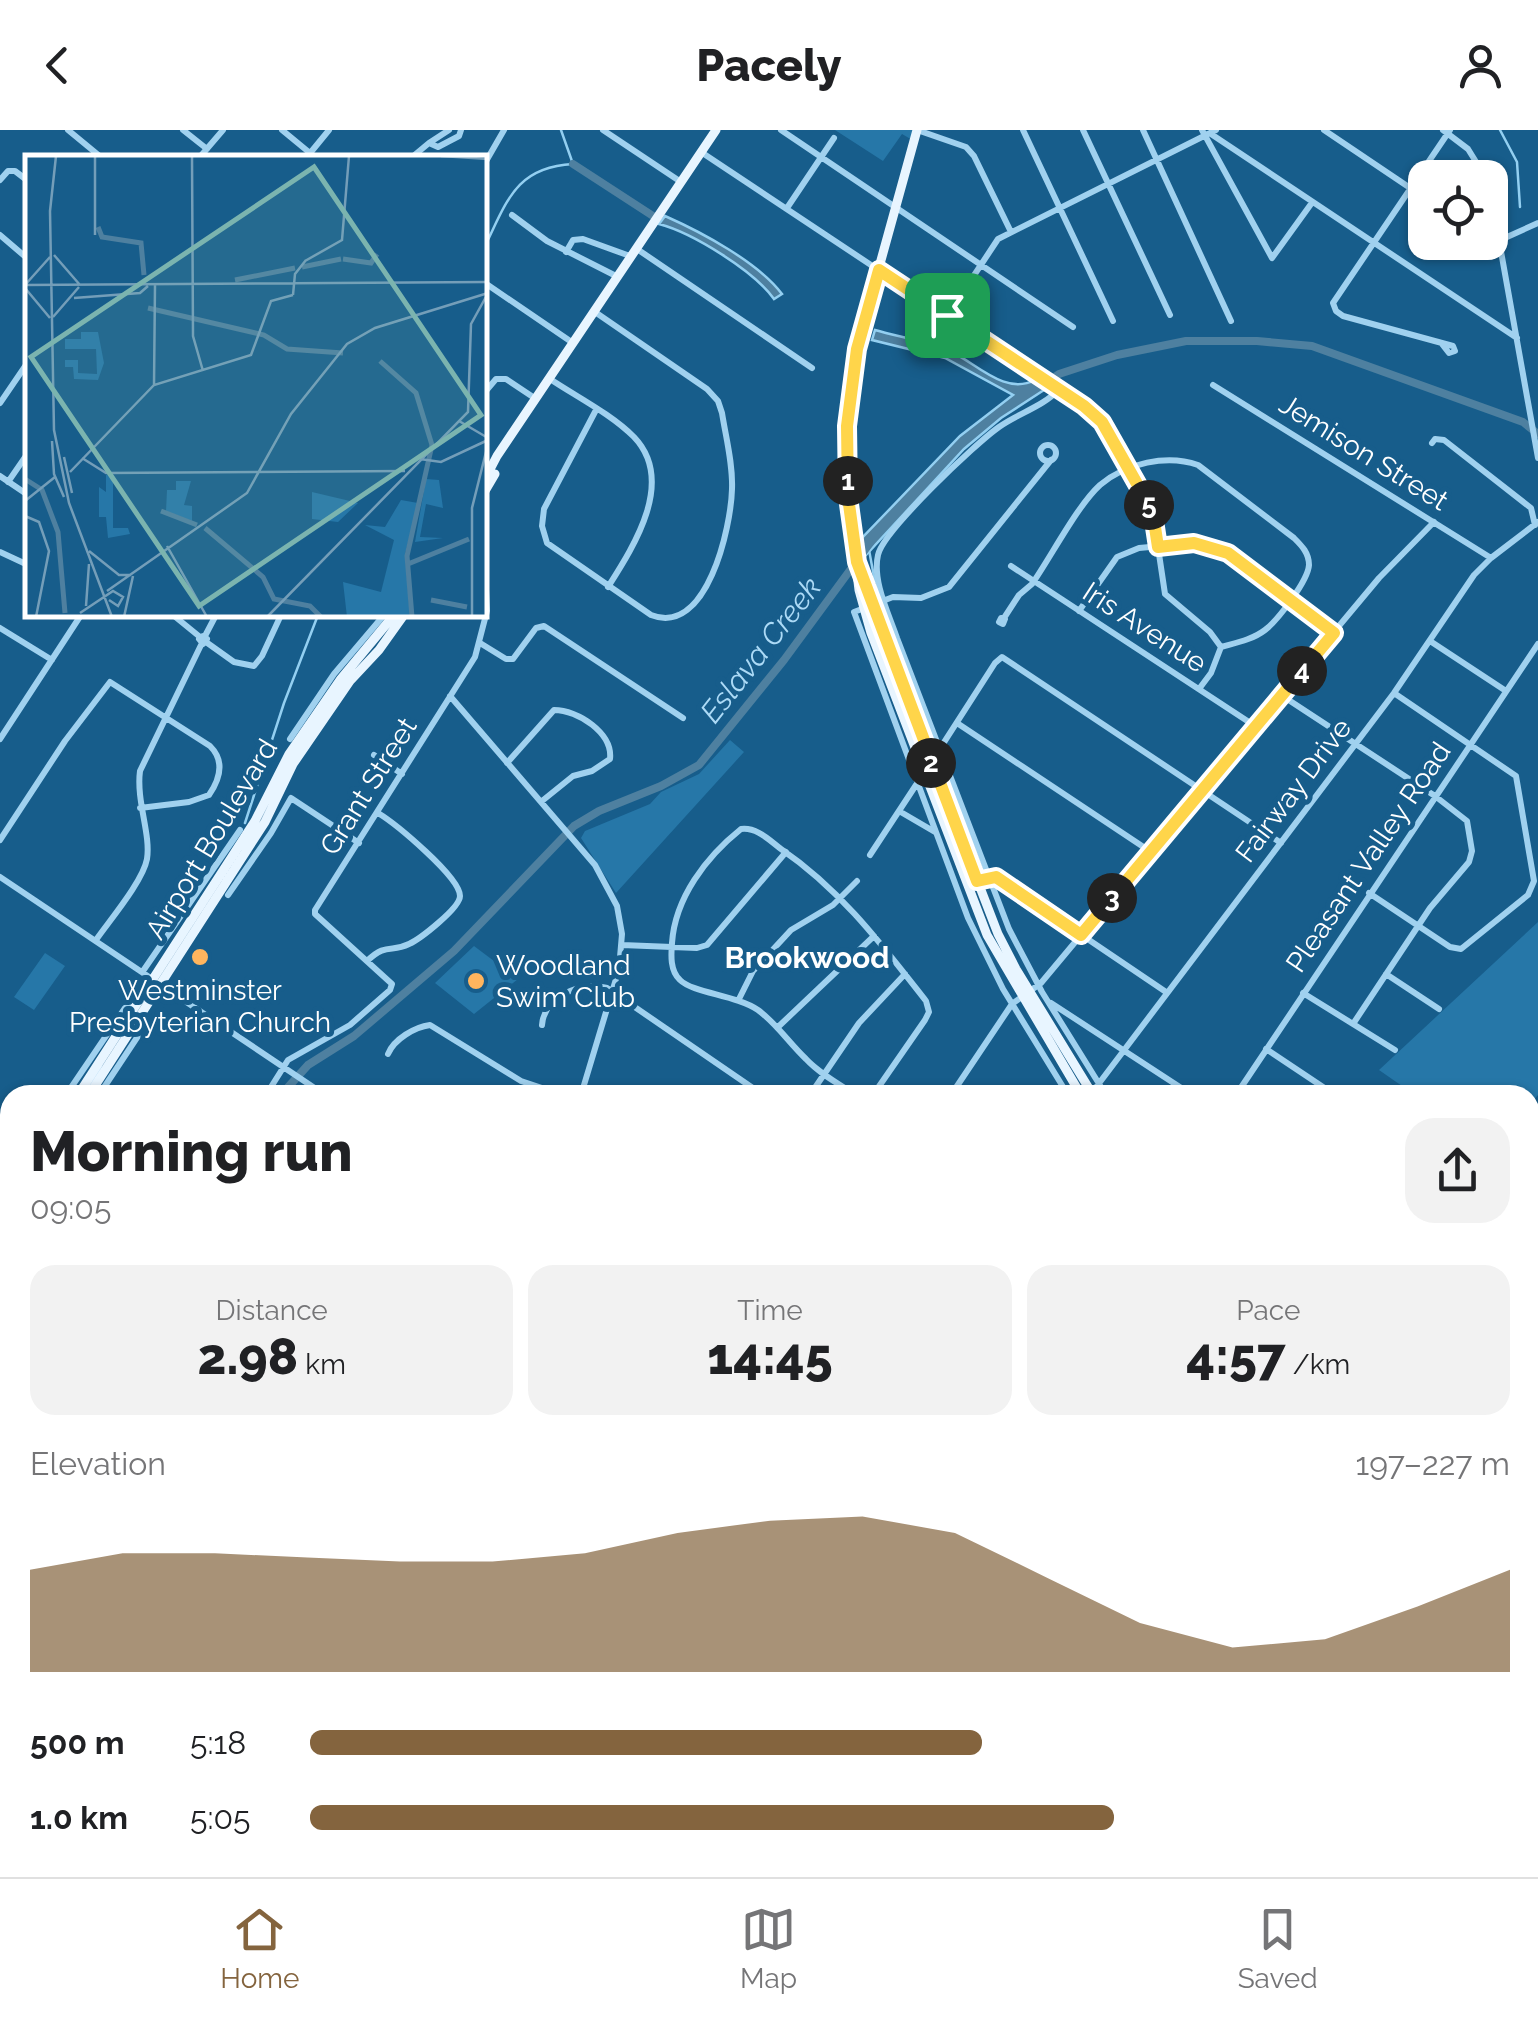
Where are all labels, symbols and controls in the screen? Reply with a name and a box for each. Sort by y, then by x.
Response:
icon: back [30,38,85,93]
icon: person [1453,38,1508,93]
text: Pacely [696,39,842,92]
inset map [25,155,488,618]
map controls [1408,160,1508,260]
button: locate [1408,160,1508,260]
pin [905,273,990,358]
icon: arrive [920,288,975,343]
street label: Jemison Street [1273,387,1455,518]
pin: 1 [823,456,873,506]
text: 1 [841,464,855,497]
pin: 5 [1124,480,1174,530]
text: 5 [1141,488,1157,521]
water label: Eslava Creek [693,570,828,729]
street label: Iris Avenue [1077,575,1213,680]
pin: 4 [1277,646,1327,696]
text: 4 [1294,654,1310,687]
street label: Grant Street [313,711,424,861]
street label: Fairway Drive [1229,712,1358,869]
street label: Airport Boulevard [139,733,284,945]
street label: Pleasant Valley Road [1279,736,1458,978]
pin: 2 [906,738,956,788]
text: 2 [923,746,939,779]
pin: 3 [1087,873,1137,923]
text: 3 [1104,881,1120,914]
district label: Brookwood [724,940,890,975]
marker: Westminster Presbyterian Church [189,946,211,968]
place label: Woodland Swim Club [496,949,635,1014]
marker: Woodland Swim Club [465,970,487,992]
place label: Westminster Presbyterian Church [69,974,331,1039]
button: share [1405,1118,1510,1223]
text: Morning run [30,1119,353,1184]
text: 09:05 [30,1189,111,1226]
text: Distance [216,1294,328,1327]
text: Time [737,1294,803,1327]
text: Pace [1236,1294,1300,1327]
text: 2.98 [197,1327,298,1386]
text: 14:45 [707,1327,833,1386]
text: 4:57 [1186,1327,1286,1386]
text: km [298,1348,346,1381]
text: /km [1286,1348,1350,1381]
text: Elevation [30,1445,166,1482]
text: 197–227 m [1355,1445,1510,1482]
text: 500 m [30,1724,125,1761]
text: 5:18 [190,1724,246,1761]
text: 1.0 km [30,1799,128,1836]
text: 5:05 [190,1799,250,1836]
tab: Home [220,1902,300,1995]
tab: Map [740,1902,797,1995]
tab: Saved [1238,1902,1318,1995]

